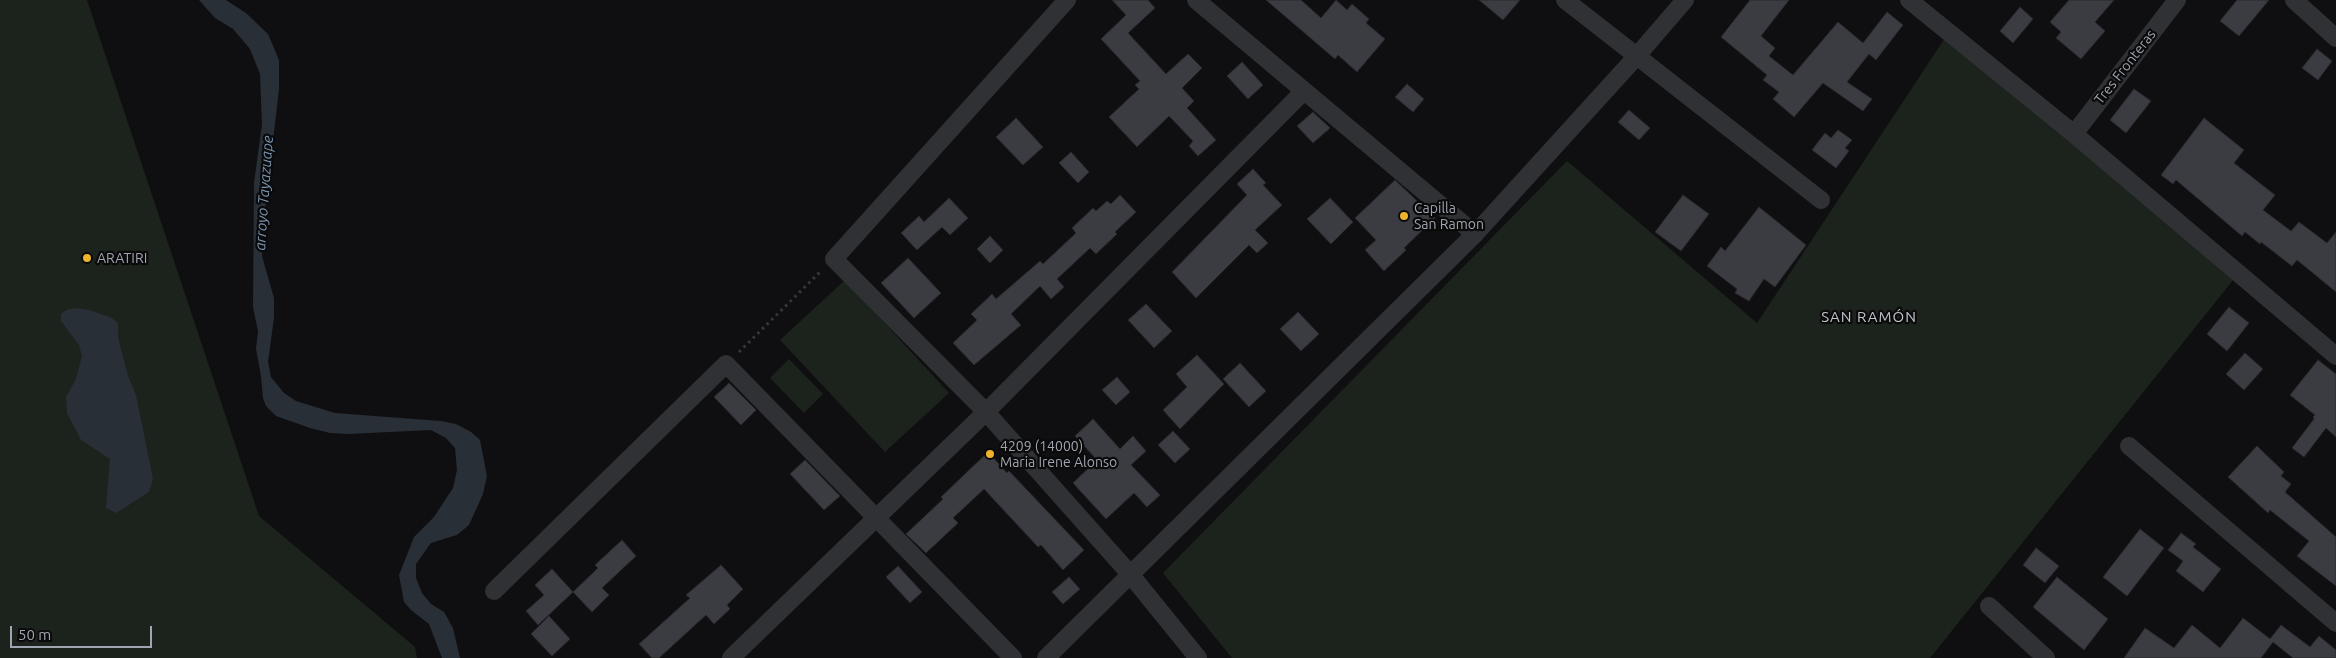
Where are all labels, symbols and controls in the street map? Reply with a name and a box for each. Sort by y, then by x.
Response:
street label: Tres Fronteras [2091,26,2159,108]
water label: arroyo Tayazuape [251,135,277,251]
place label: Capilla San Ramon [1414,200,1484,232]
marker: Capilla San Ramon [1398,210,1410,222]
place label: ARATIRI [97,250,147,266]
marker: ARATIRI [81,252,93,264]
district label: SAN RAMÓN [1820,308,1918,326]
place label: 4209 (14000) Maria Irene Alonso [1000,438,1117,471]
marker: 4209 (14000) Maria Irene Alonso [984,448,996,460]
scale bar [12,616,155,648]
text: 50 m [18,626,51,643]

